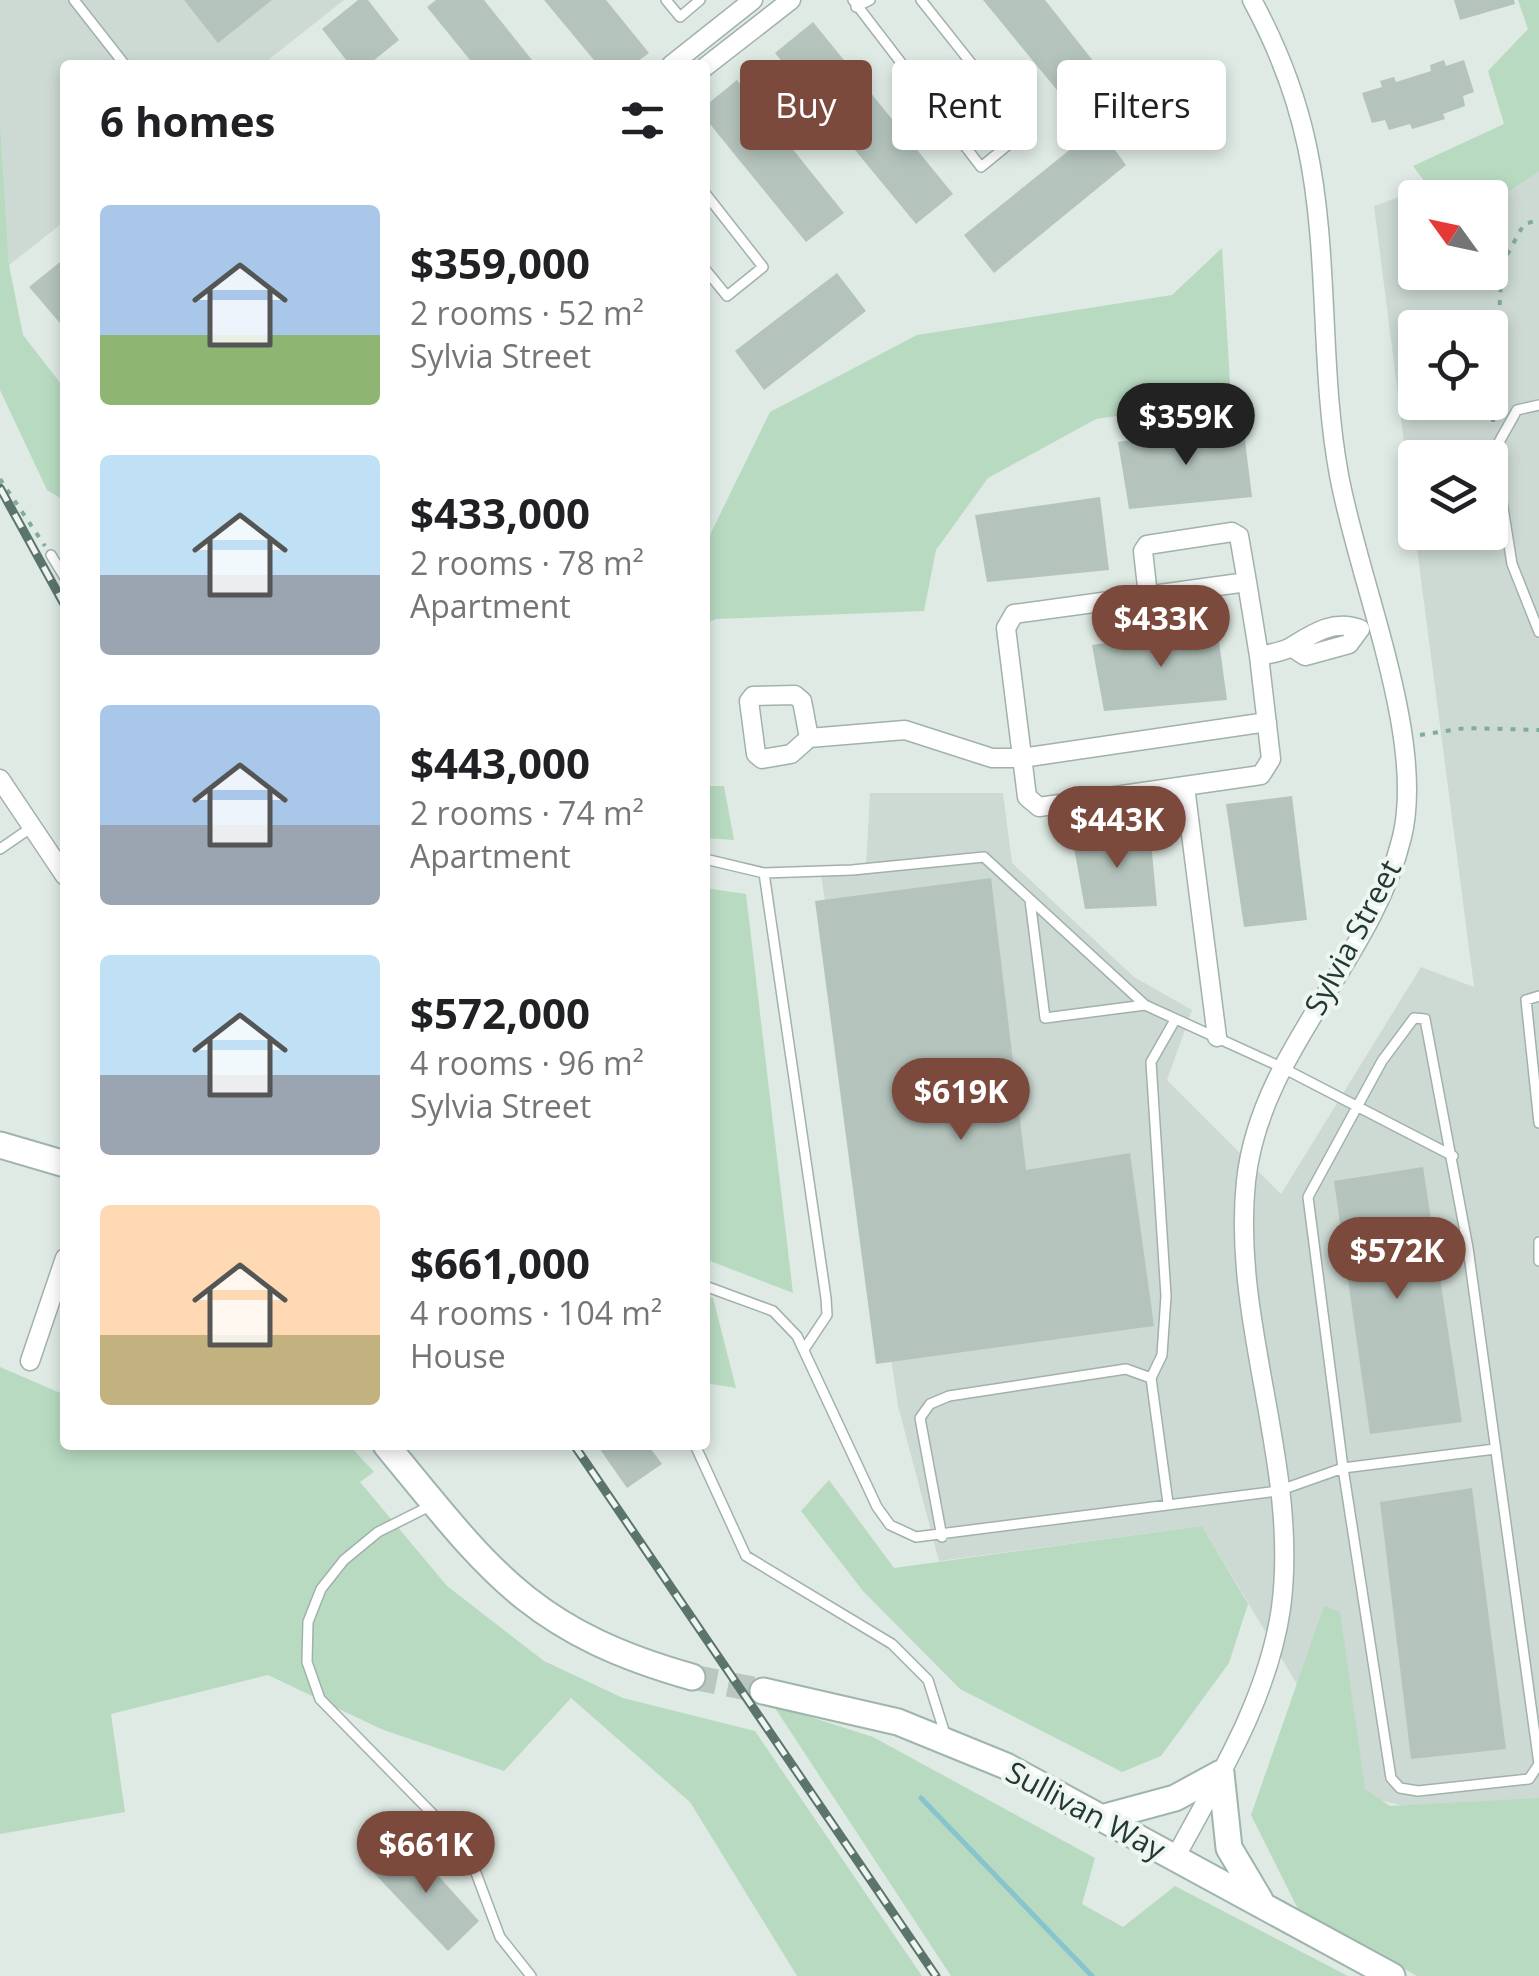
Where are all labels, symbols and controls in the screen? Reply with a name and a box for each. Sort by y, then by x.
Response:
chip: Buy [740,60,872,150]
chip: Rent [892,60,1037,150]
chip: Filters [1057,60,1226,150]
text: 6 homes [100,92,275,149]
icon: filters [615,93,670,148]
north arrow [1398,180,1508,290]
map controls [1398,180,1508,550]
text: $359,000 [410,234,590,291]
icon: home [180,245,300,365]
text: 2 rooms · 52 m² [410,291,644,334]
button: locate [1398,310,1508,420]
text: Sylvia Street [410,334,591,377]
pin: $359K [1116,383,1256,468]
text: $359K [1139,394,1233,437]
button: layers [1398,440,1508,550]
text: $433,000 [410,484,590,541]
icon: home [180,495,300,615]
text: 2 rooms · 78 m² [410,541,644,584]
text: Apartment [410,584,571,627]
pin: $433K [1091,585,1231,670]
text: $433K [1114,596,1208,639]
text: $443,000 [410,734,590,791]
icon: home [180,745,300,865]
pin: $443K [1047,786,1187,871]
text: 2 rooms · 74 m² [410,791,644,834]
text: $443K [1070,797,1164,840]
text: Apartment [410,834,571,877]
street label: Sylvia Street [1294,852,1410,1022]
text: $572,000 [410,984,590,1041]
icon: home [180,995,300,1115]
text: 4 rooms · 96 m² [410,1041,644,1084]
pin: $619K [891,1058,1031,1143]
text: $619K [914,1069,1008,1112]
text: Sylvia Street [410,1084,591,1127]
pin: $572K [1327,1217,1467,1302]
text: $572K [1350,1228,1444,1271]
text: $661,000 [410,1234,590,1291]
icon: home [180,1245,300,1365]
text: 4 rooms · 104 m² [410,1291,662,1334]
text: House [410,1334,506,1377]
street label: Sullivan Way [999,1751,1174,1870]
pin: $661K [356,1811,496,1896]
text: $661K [379,1822,473,1865]

